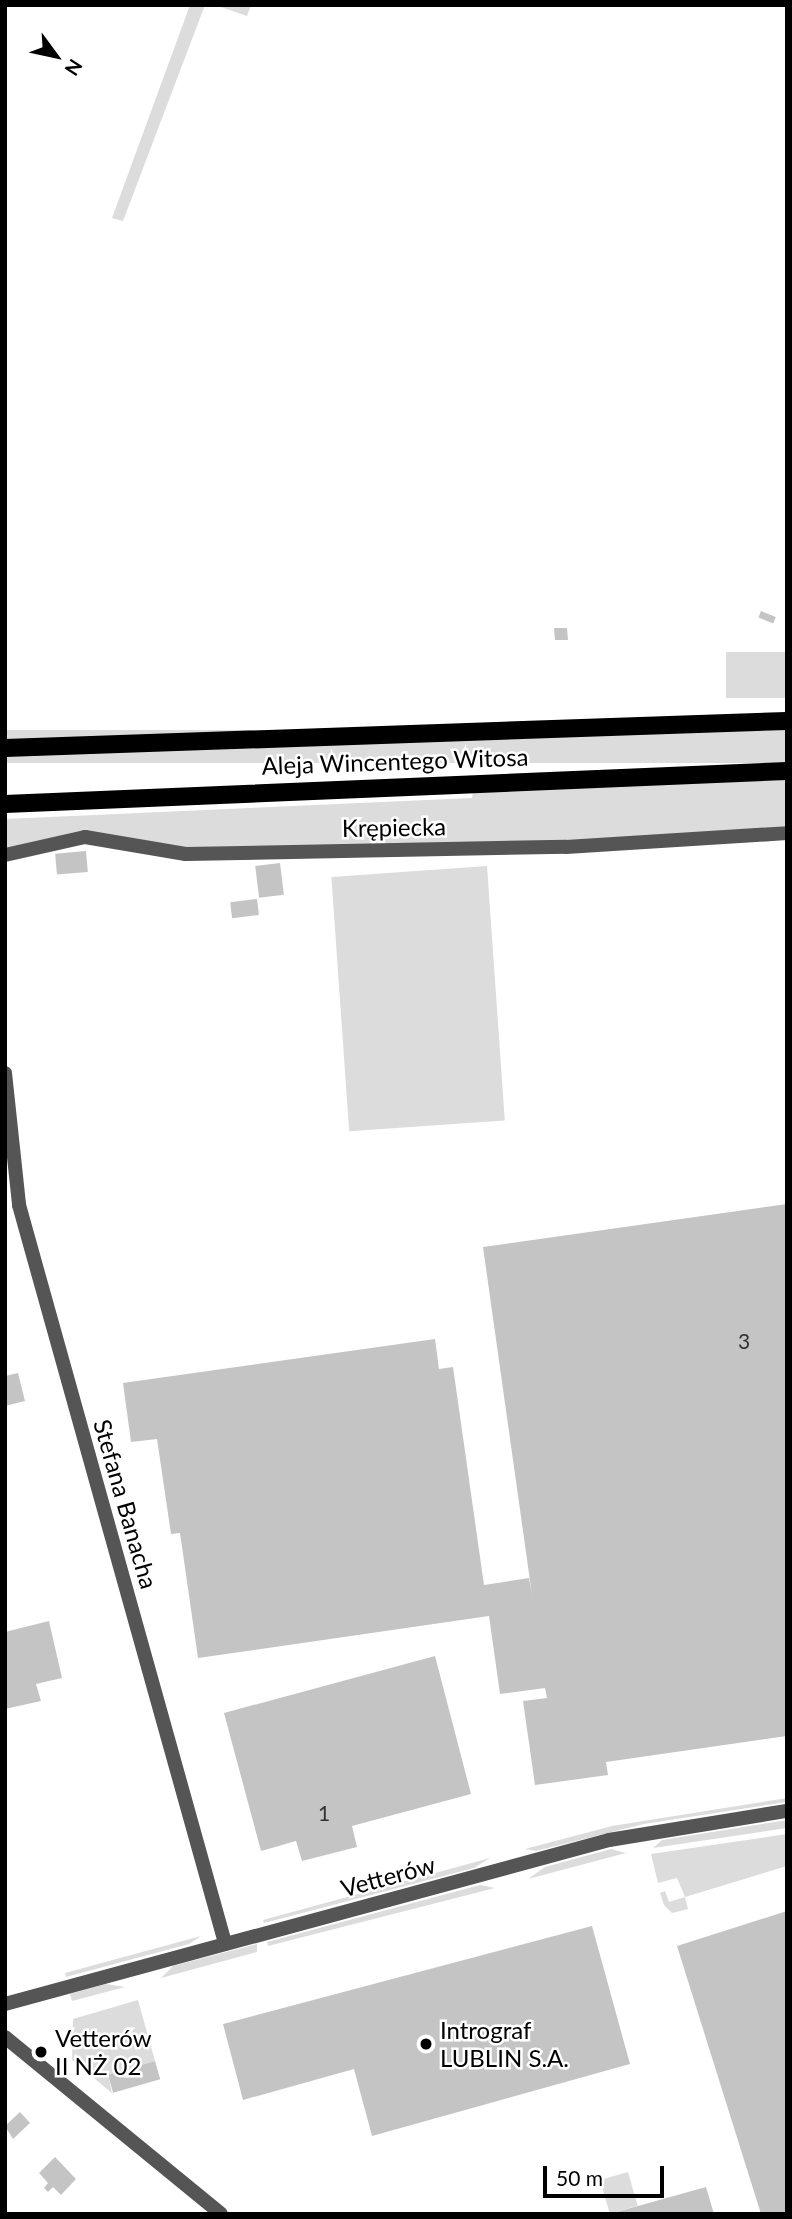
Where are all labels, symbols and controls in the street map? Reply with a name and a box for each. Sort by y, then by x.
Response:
north arrow [21,21,91,91]
text: N [60,55,88,80]
street label: Aleja Wincentego Witosa [261,742,529,780]
street label: Krępiecka [342,812,446,842]
house number: 3 [738,1328,750,1354]
street label: Stefana Banacha [88,1416,164,1592]
house number: 1 [318,1800,330,1826]
street label: Vetterów [338,1850,438,1902]
place label: Intrograf LUBLIN S.A. [440,2016,569,2072]
place label: Vetterów II NŻ 02 [55,2024,152,2080]
marker: Intrograf LUBLIN S.A. [418,2036,434,2052]
marker: Vetterów II NŻ 02 [33,2044,49,2060]
scale bar [547,2152,668,2196]
text: 50 m [556,2165,603,2190]

